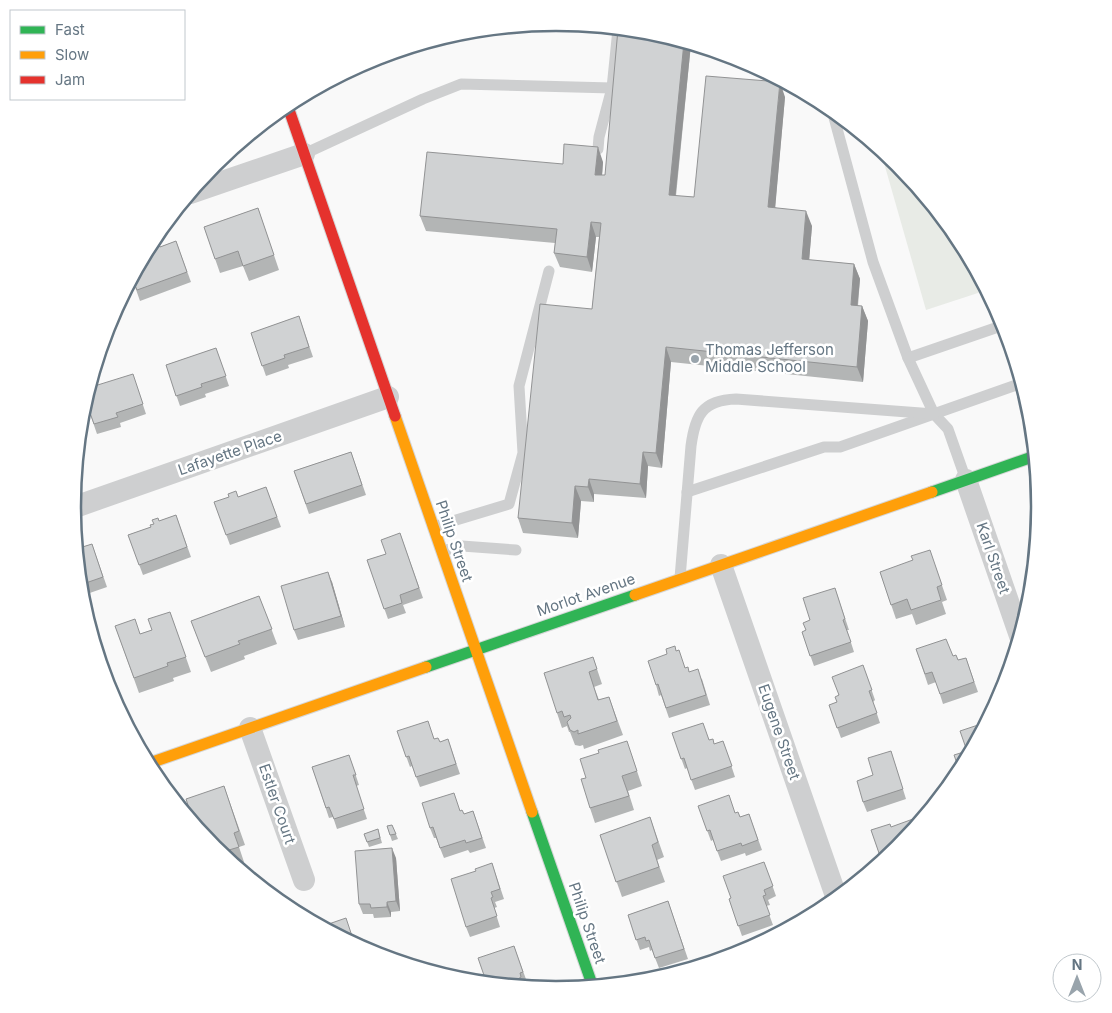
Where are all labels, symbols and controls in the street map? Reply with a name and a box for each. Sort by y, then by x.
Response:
legend [10,10,185,100]
text: Fast [55,20,85,39]
text: Slow [55,45,89,64]
text: Jam [55,70,85,89]
place label: Thomas Jefferson Middle School [705,340,834,376]
marker: Thomas Jefferson Middle School [689,353,701,365]
street label: Lafayette Place [175,426,284,479]
street label: Philip Street [432,498,477,584]
street label: Karl Street [972,519,1015,596]
street label: Morlot Avenue [534,569,638,620]
street label: Eugene Street [754,681,805,782]
street label: Estler Court [255,761,300,847]
street label: Philip Street [565,880,610,966]
north arrow [1052,953,1102,1003]
text: N [1072,956,1082,973]

